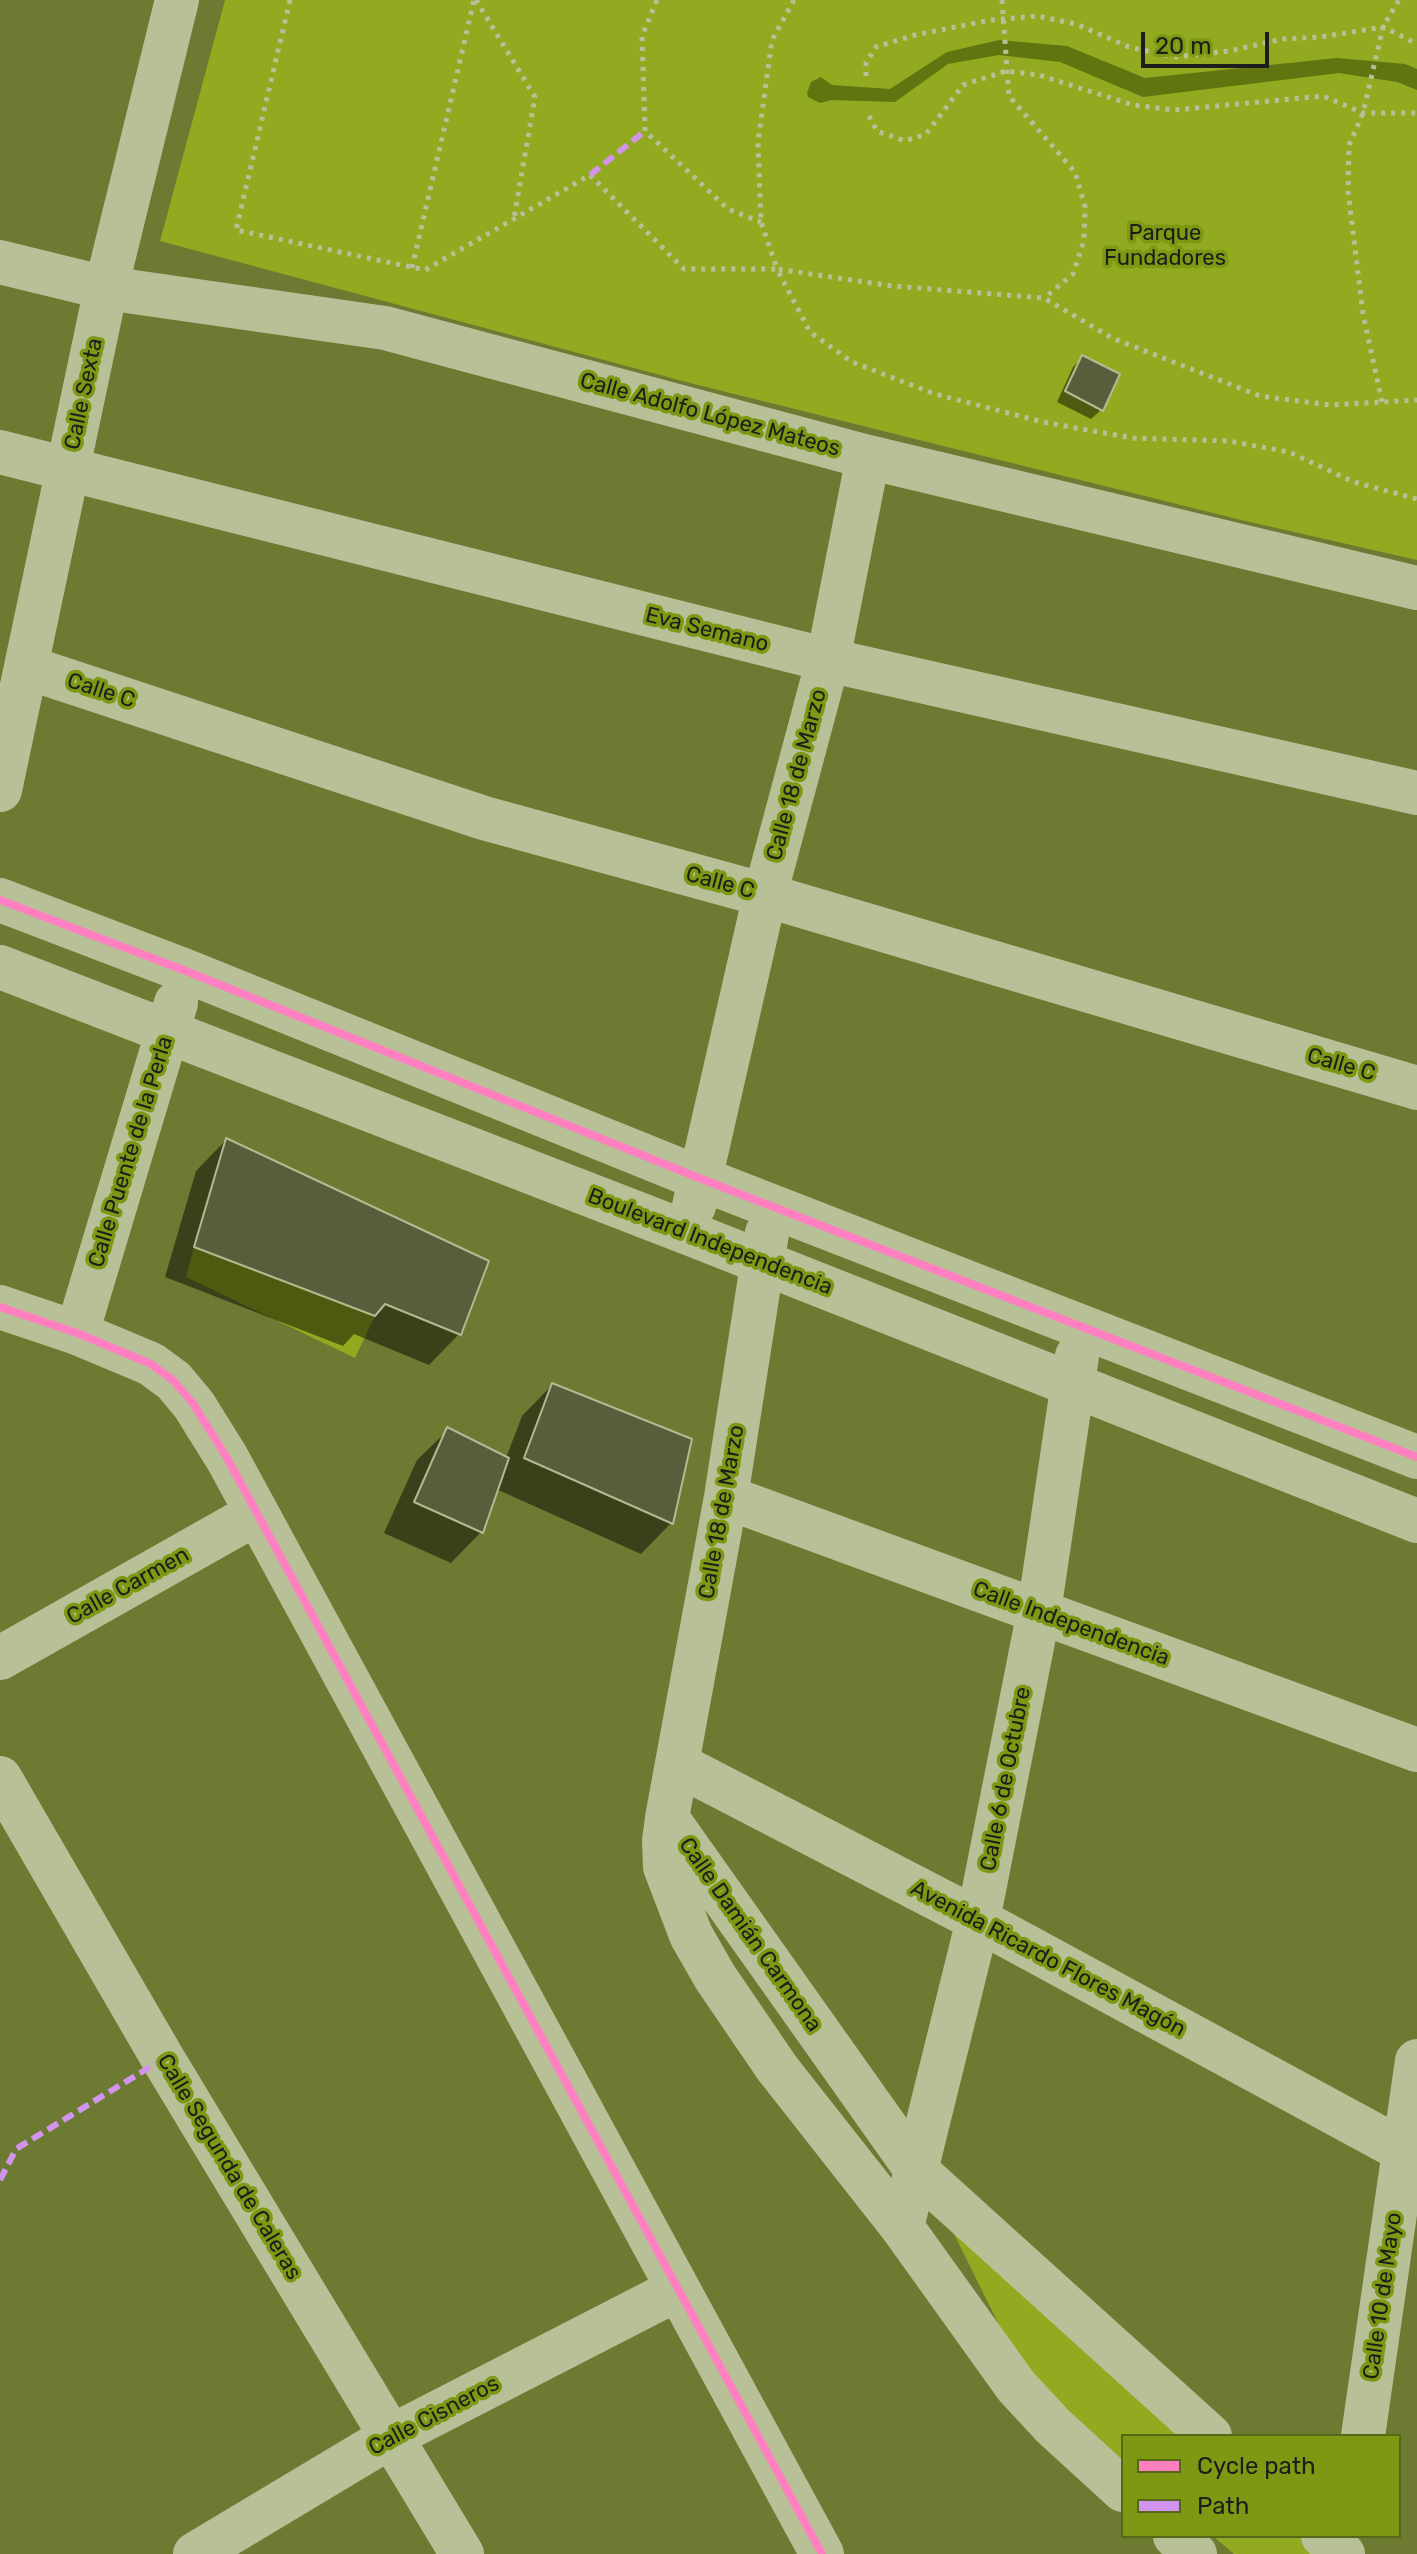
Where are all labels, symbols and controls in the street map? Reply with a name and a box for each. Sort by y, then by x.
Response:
scale bar [1145,16,1273,66]
text: 20 m [1155,32,1212,60]
park label: Parque Fundadores [1104,221,1226,272]
street label: Calle Sexta [59,336,109,452]
street label: Calle Adolfo López Mateos [577,368,843,462]
street label: Eva Semano [643,602,771,658]
street label: Calle C [64,668,138,714]
street label: Calle 18 de Marzo [761,686,833,864]
street label: Calle C [683,861,757,905]
street label: Calle Puente de la Perla [83,1033,179,1271]
street label: Calle C [1304,1043,1378,1087]
street label: Boulevard Independencia [584,1183,836,1301]
street label: Calle 18 de Marzo [694,1423,750,1601]
street label: Calle Carmen [62,1542,194,1630]
street label: Calle Independencia [969,1576,1173,1672]
street label: Calle 6 de Octubre [975,1685,1037,1873]
street label: Calle Damián Carmona [673,1833,827,2037]
street label: Avenida Ricardo Flores Magón [906,1875,1190,2043]
street label: Calle Segunda de Caleras [151,2049,307,2285]
street label: Calle 10 de Mayo [1358,2211,1408,2381]
street label: Calle Cisneros [364,2371,504,2461]
legend [1121,2434,1401,2538]
text: Cycle path [1197,2452,1316,2480]
text: Path [1197,2492,1249,2520]

